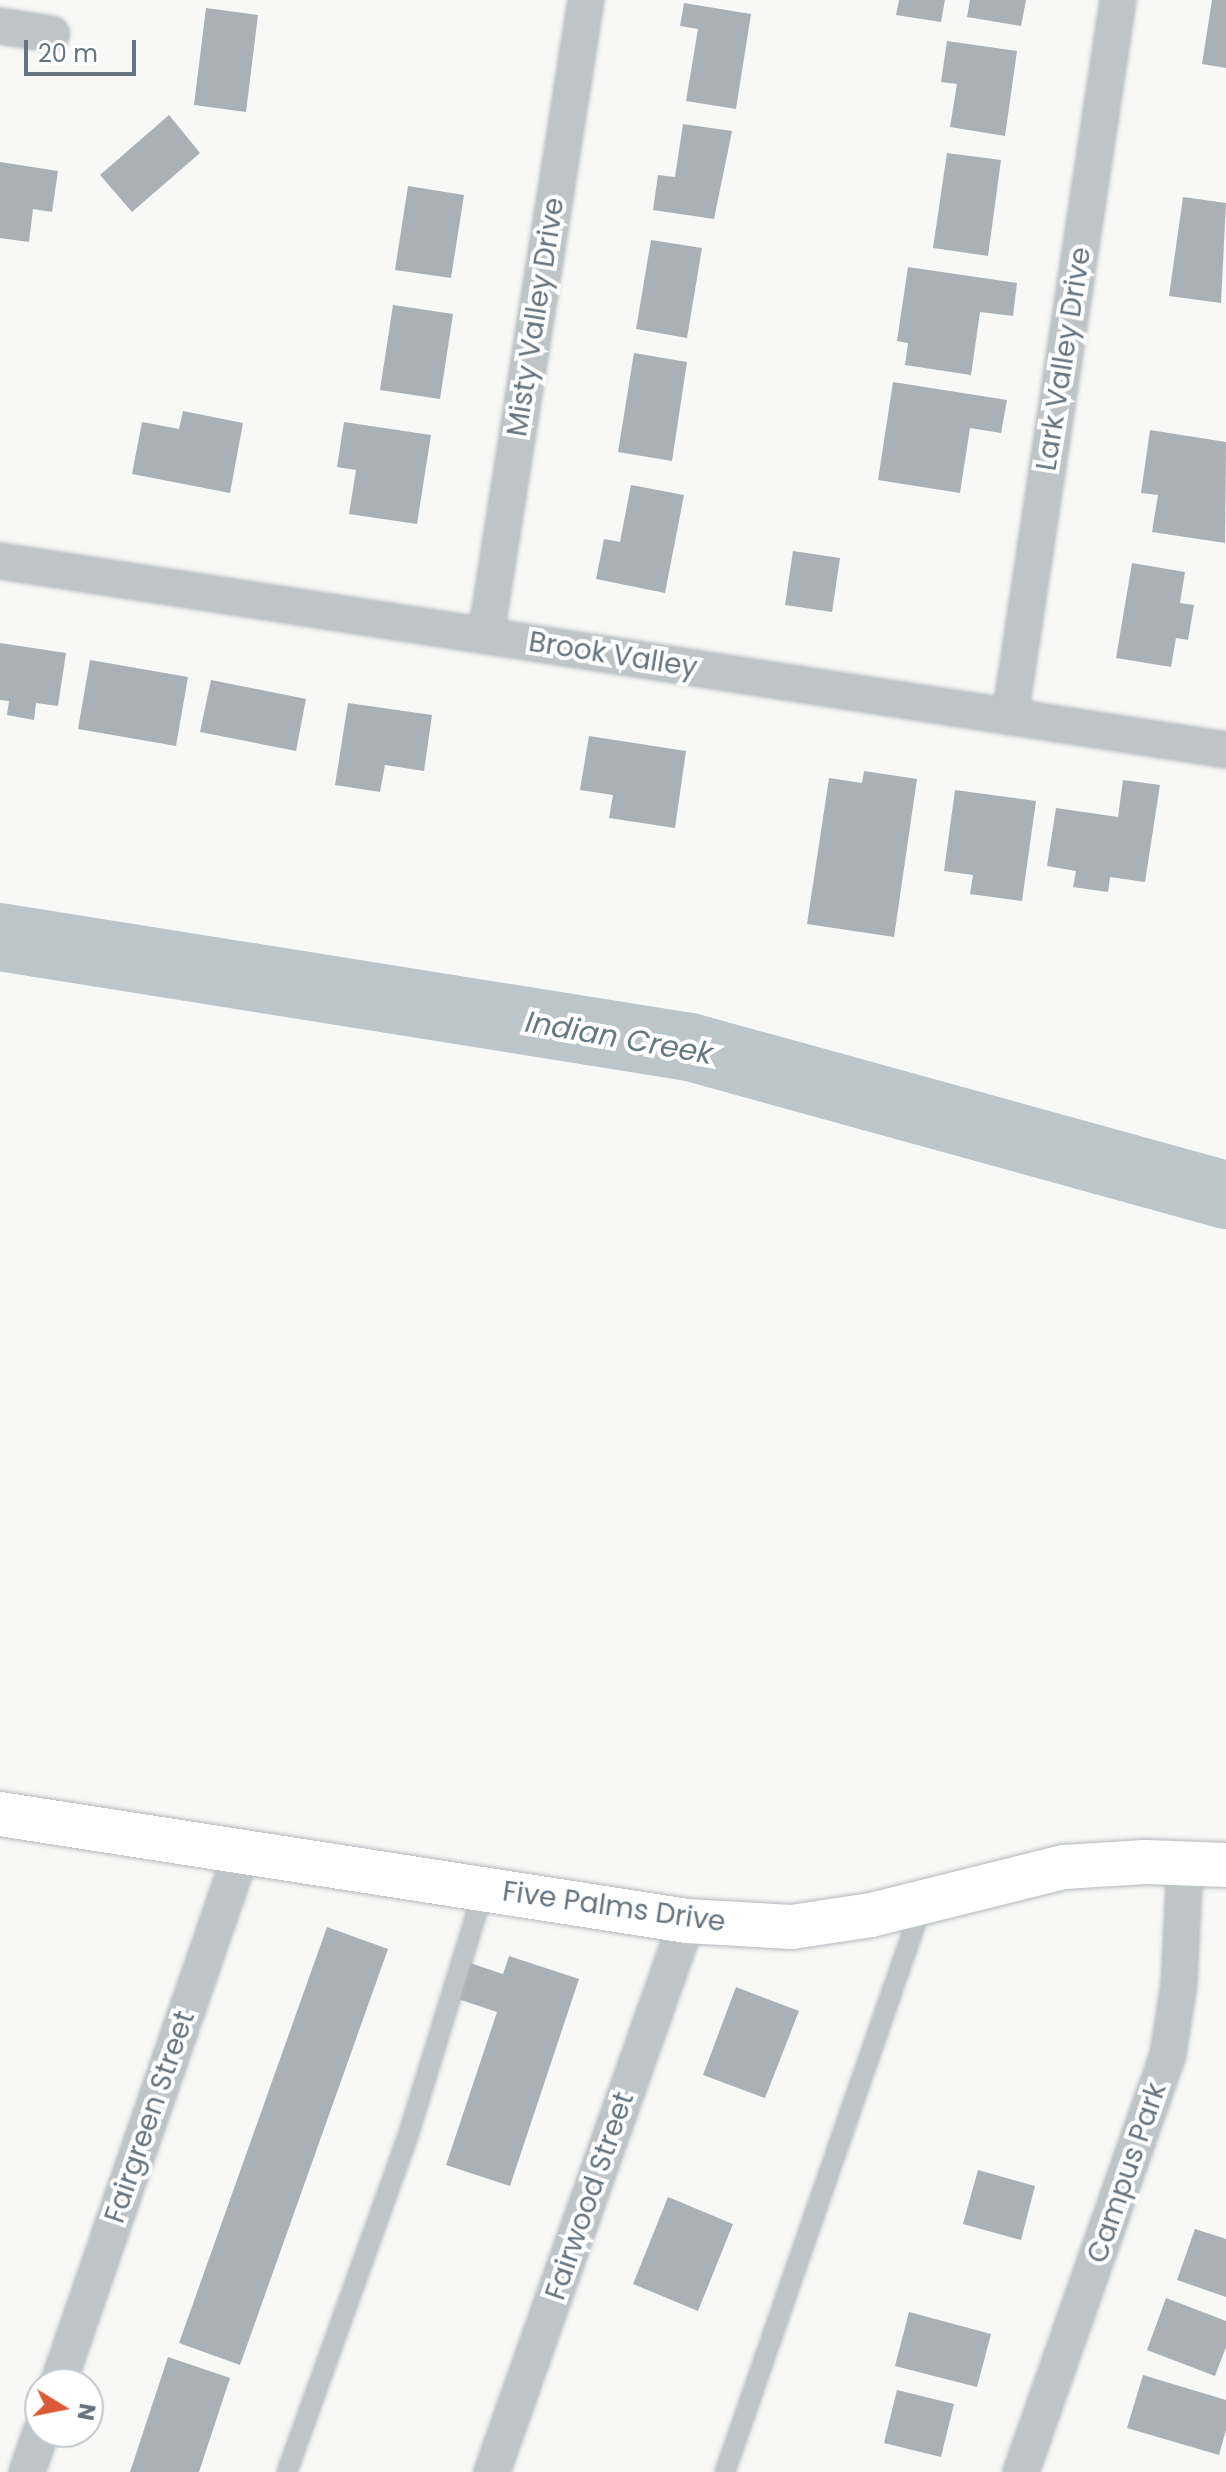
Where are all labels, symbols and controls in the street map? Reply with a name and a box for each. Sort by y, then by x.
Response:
scale bar [28,24,140,74]
text: 20 m [38,37,98,70]
street label: Misty Valley Drive [501,195,571,439]
street label: Lark Valley Drive [1030,245,1098,473]
street label: Brook Valley [526,625,700,685]
water label: Indian Creek [522,1004,716,1072]
street label: Five Palms Drive [500,1875,728,1939]
street label: Fairgreen Street [98,2007,202,2227]
street label: Campus Park [1080,2078,1174,2268]
street label: Fairwood Street [539,2088,641,2304]
north arrow [24,2368,104,2448]
text: N [69,2401,103,2423]

